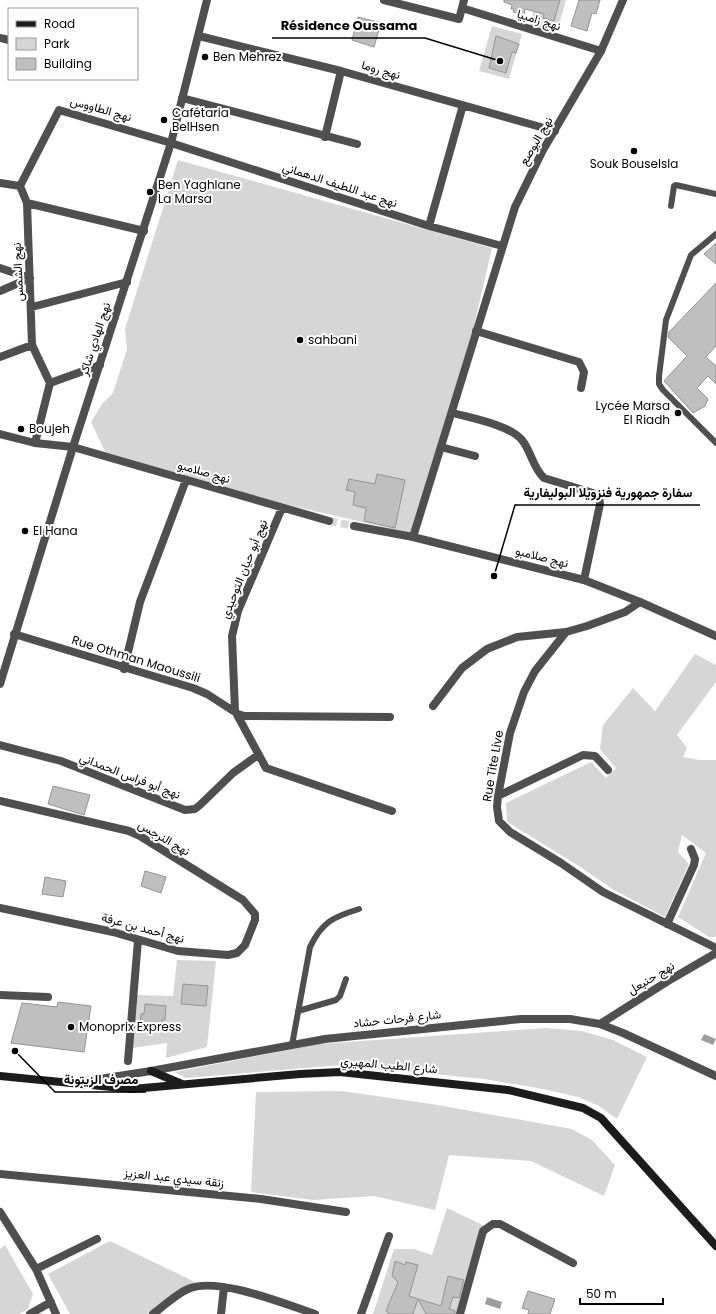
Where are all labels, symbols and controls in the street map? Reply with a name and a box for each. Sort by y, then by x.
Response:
street label: نهج زامبيا [515,5,563,35]
legend [8,8,138,80]
callout: Résidence Oussama [272,13,425,38]
text: Road [44,15,75,32]
text: Résidence Oussama [281,16,418,35]
text: Park [44,35,71,52]
place label: Ben Mehrez [213,48,282,65]
marker: Ben Mehrez [200,52,210,62]
text: Building [44,55,92,72]
street label: نهج روما [359,56,403,84]
street label: نهج الطاووس [68,92,134,126]
place label: Cafétaria BelHsen [172,104,229,135]
street label: نهج البوصع [515,113,557,169]
marker: Cafétaria BelHsen [159,115,169,125]
marker: Souk Bouselsla [629,146,639,156]
place label: Souk Bouselsla [590,155,678,172]
street label: نهج عبد اللطيف الدهماني [280,158,400,213]
place label: Ben Yaghlane La Marsa [158,176,241,207]
marker: Ben Yaghlane La Marsa [145,187,155,197]
street label: نهج الشمس [7,242,29,302]
street label: نهج الهادي شاكر [74,300,116,379]
place label: sahbani [308,331,357,348]
marker: sahbani [295,335,305,345]
place label: Lycée Marsa El Riadh [595,397,670,428]
marker: Lycée Marsa El Riadh [673,408,683,418]
place label: Boujeh [29,420,70,437]
marker: Boujeh [16,424,26,434]
street label: نهج صلامبو [176,456,232,488]
callout: سفارة جمهورية فنزويلا البوليفارية [515,480,700,505]
text: سفارة جمهورية فنزويلا البوليفارية [524,483,692,502]
street label: نهج أبو حيان التوحيدي [216,517,273,622]
place label: El Hana [33,522,78,539]
marker: El Hana [20,526,30,536]
street label: نهج صلامبو [514,542,570,572]
street label: Rue Othman Maoussili [70,631,203,686]
street label: Rue Tite Live [478,729,507,803]
street label: نهج أبو فراس الحمداني [77,748,183,804]
street label: نهج النرجس [135,816,193,860]
street label: نهج أحمد بن عرفة [99,908,187,948]
street label: نهج حنبعل [624,957,678,999]
street label: شارع فرحات حشاد [352,1005,442,1033]
place label: Monoprix Express [79,1018,181,1035]
marker: Monoprix Express [66,1022,76,1032]
street label: شارع الطيب المهيري [340,1052,438,1079]
callout: مصرف الزيتونة [55,1067,146,1092]
text: مصرف الزيتونة [64,1070,138,1089]
street label: زنقة سيدي عبد العزيز [122,1164,225,1193]
scale bar [580,1280,663,1306]
text: 50 m [586,1285,617,1302]

